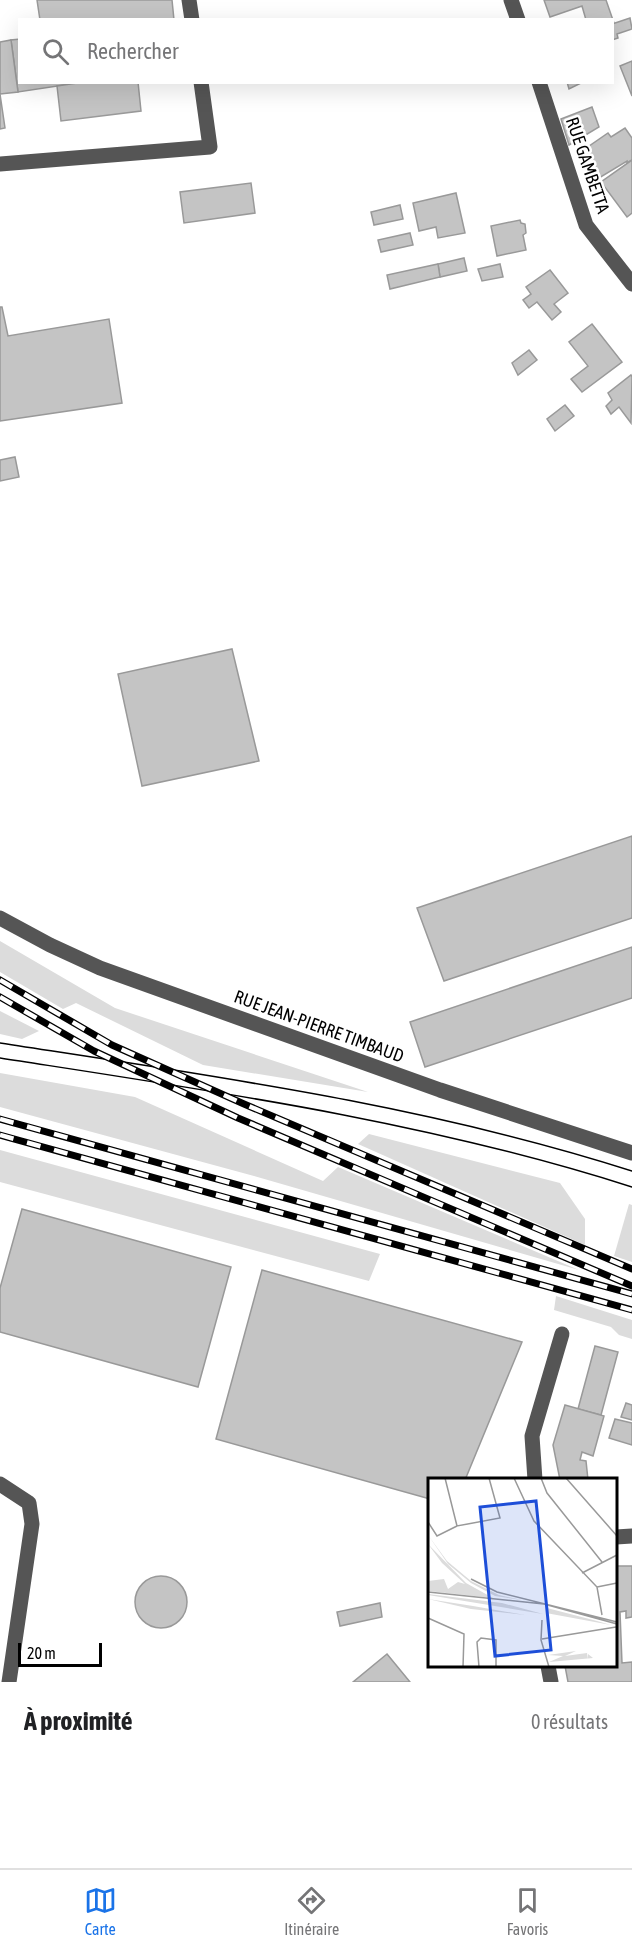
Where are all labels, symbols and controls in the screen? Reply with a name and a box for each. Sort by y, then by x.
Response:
search box [18,18,614,84]
icon: search [39,35,72,68]
text: Rechercher [87,38,178,64]
street label: RUE GAMBETTA [562,114,614,216]
street label: RUE JEAN-PIERRE TIMBAUD [231,986,407,1066]
inset map [428,1478,617,1667]
scale bar [18,1640,102,1668]
text: 20 m [27,1644,56,1662]
text: À proximité [24,1706,132,1736]
text: 0 résultats [531,1710,608,1733]
tab: Carte [84,1884,117,1938]
tab: Itinéraire [284,1884,339,1938]
tab: Favoris [507,1884,548,1938]

